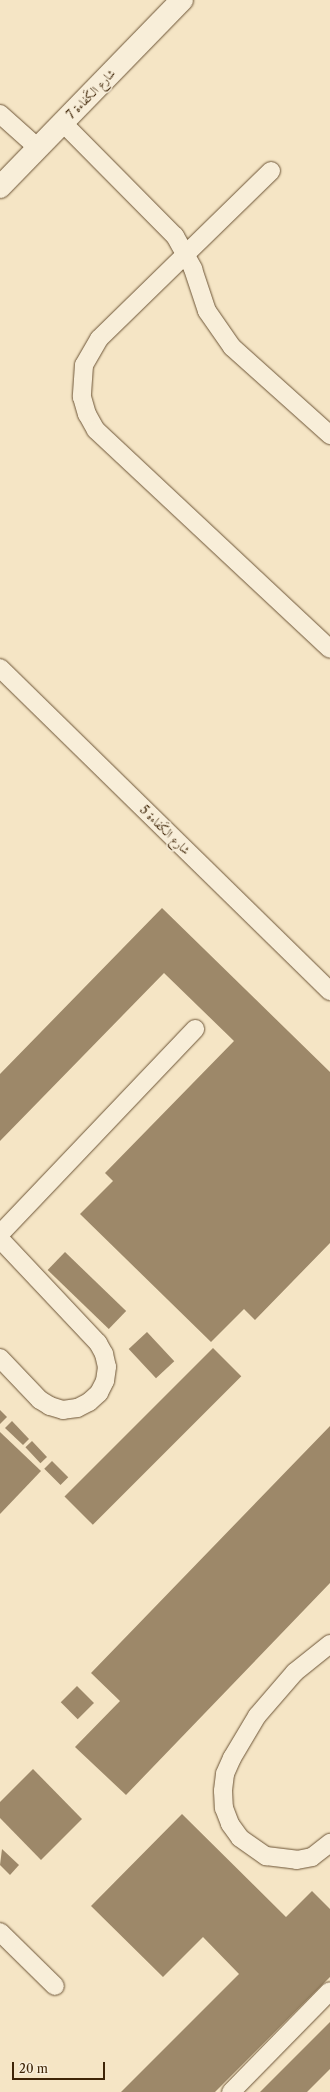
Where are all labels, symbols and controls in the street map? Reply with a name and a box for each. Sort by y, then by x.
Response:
street label: شارع الكَفاءة 7 [64,66,118,122]
street label: شارع الكَفاءة 5 [137,803,193,857]
scale bar [14,2054,107,2080]
text: 20 m [19,2061,48,2076]

